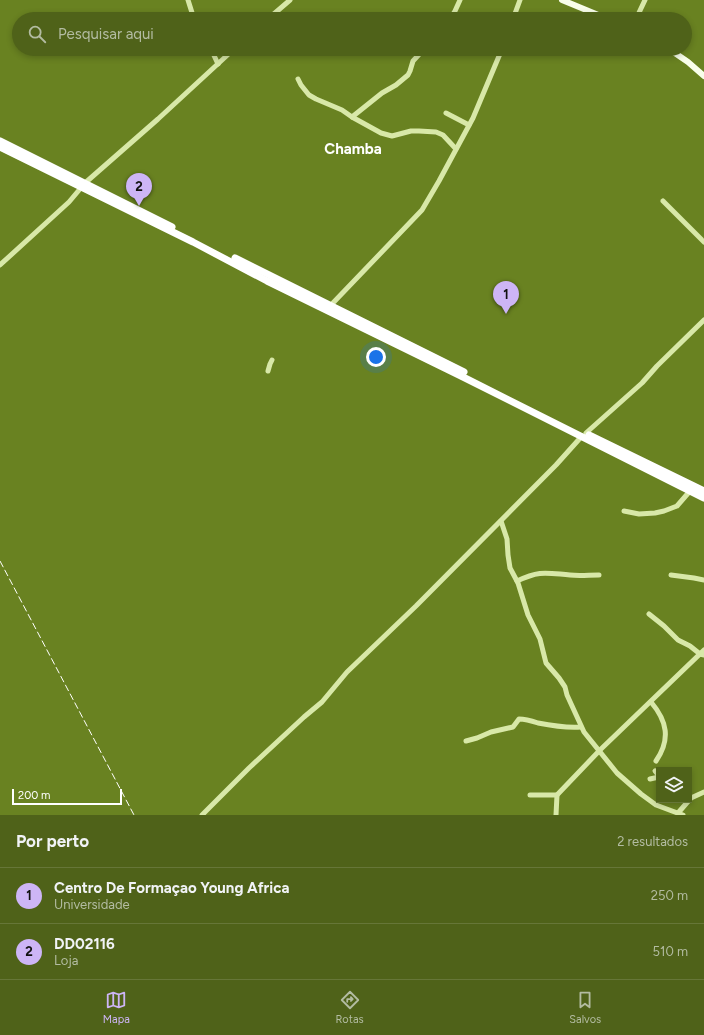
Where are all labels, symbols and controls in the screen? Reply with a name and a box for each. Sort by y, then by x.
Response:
search box [12,12,692,56]
icon: search [26,23,48,45]
text: Pesquisar aqui [58,25,154,43]
district label: Chamba [324,140,382,158]
pin: 2 [126,173,152,206]
pin: 1 [493,281,519,314]
your location [366,347,386,367]
map controls [656,767,692,803]
button: layers [656,767,692,803]
scale bar [12,787,122,806]
text: 200 m [18,789,50,802]
text: Por perto [16,831,89,851]
text: 2 resultados [617,834,688,849]
text: Centro De Formaçao Young Africa [54,879,289,897]
text: 1 [26,888,32,903]
text: 250 m [651,888,688,903]
text: Universidade [54,897,130,912]
text: DD02116 [54,935,115,953]
text: 2 [25,944,33,959]
text: 510 m [653,944,688,959]
text: Loja [54,953,78,968]
tab: Mapa [103,989,130,1026]
tab: Rotas [335,989,364,1026]
tab: Salvos [569,989,601,1026]

